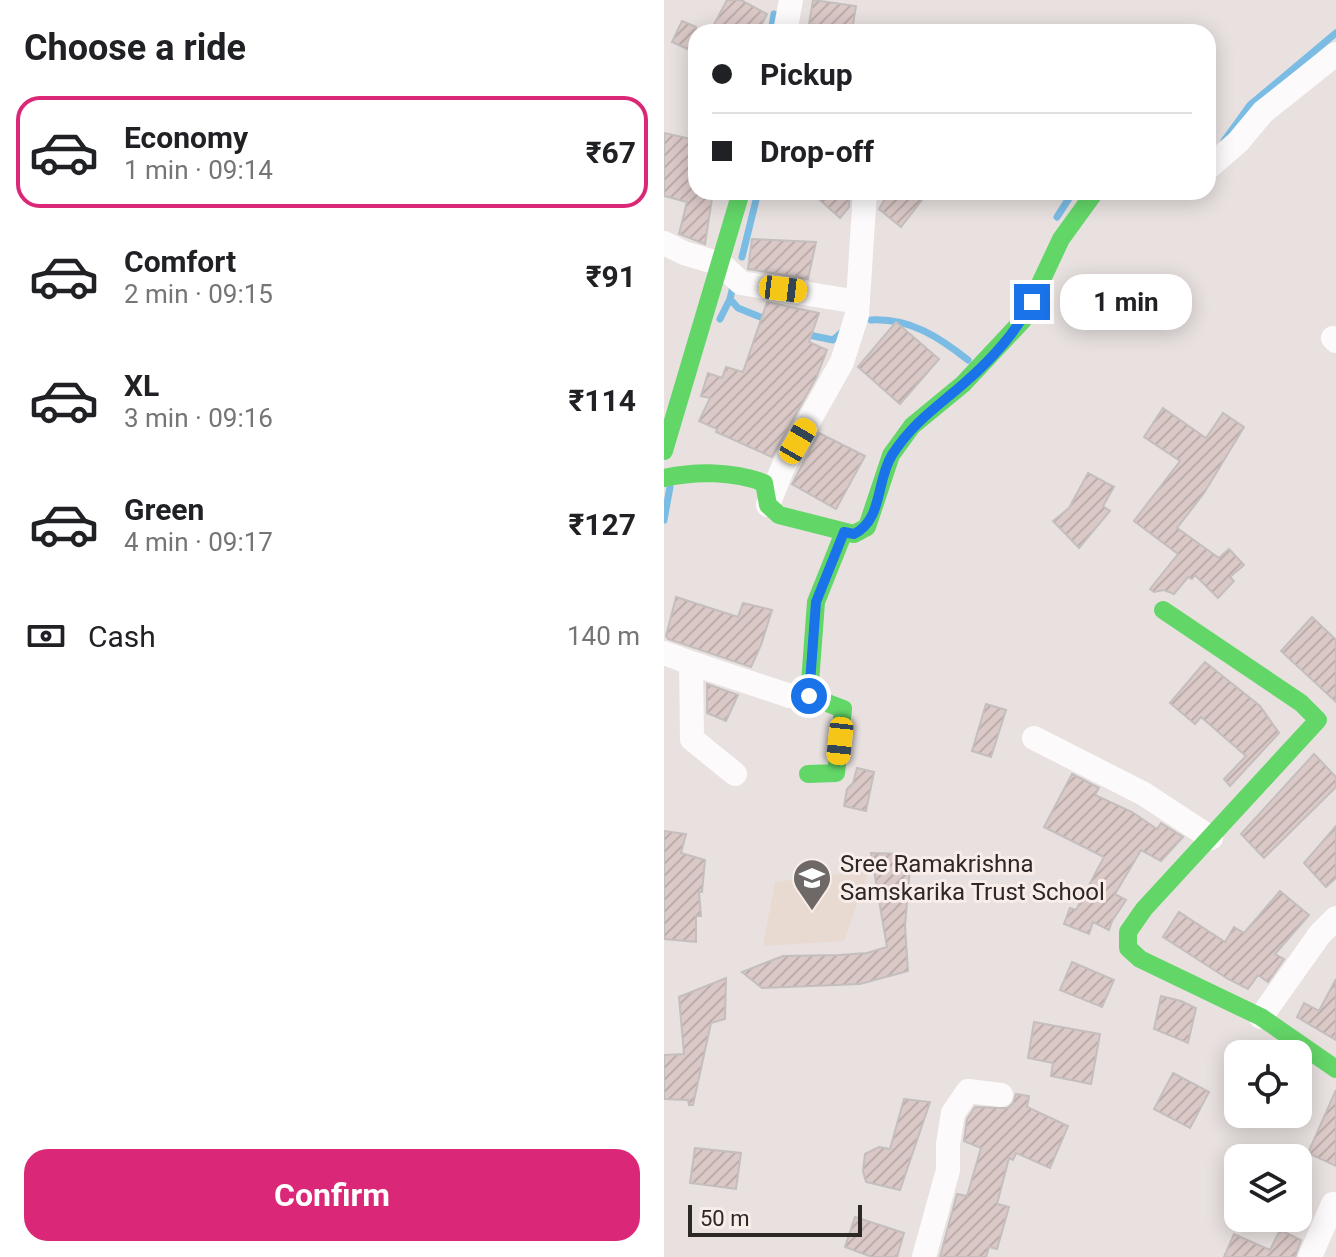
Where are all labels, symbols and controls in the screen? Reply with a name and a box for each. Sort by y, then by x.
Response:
text: Choose a ride [24,27,246,69]
text: Pickup [760,57,853,92]
icon: car [28,116,100,188]
text: Economy [124,120,248,155]
text: Drop-off [760,134,874,169]
text: ₹67 [586,135,636,170]
text: 1 min · 09:14 [124,155,273,185]
icon: car [28,240,100,312]
text: Comfort [124,244,236,279]
text: ₹91 [586,259,636,294]
car [758,274,808,304]
callout: 1 min [1060,274,1192,330]
text: 2 min · 09:15 [124,279,273,309]
route end [1014,284,1050,320]
text: 1 min [1093,287,1159,317]
icon: car [28,364,100,436]
text: XL [124,368,159,403]
text: ₹114 [569,383,636,418]
text: 3 min · 09:16 [124,403,273,433]
car [776,414,820,468]
icon: car [28,488,100,560]
text: Green [124,492,204,527]
text: ₹127 [569,507,636,542]
text: 4 min · 09:17 [124,527,273,557]
icon: cash [24,614,68,658]
text: Cash [88,619,156,654]
text: 140 m [567,621,640,651]
route start [791,678,827,714]
car [826,716,854,766]
place label: Sree Ramakrishna Samskarika Trust School [840,850,1105,906]
school or university icon: Sree Ramakrishna Samskarika Trust School [791,857,833,912]
map controls [1224,1040,1312,1232]
button: locate [1224,1040,1312,1128]
button: layers [1224,1144,1312,1232]
button: Confirm [24,1149,640,1241]
scale bar [688,1201,862,1237]
text: 50 m [700,1206,749,1231]

